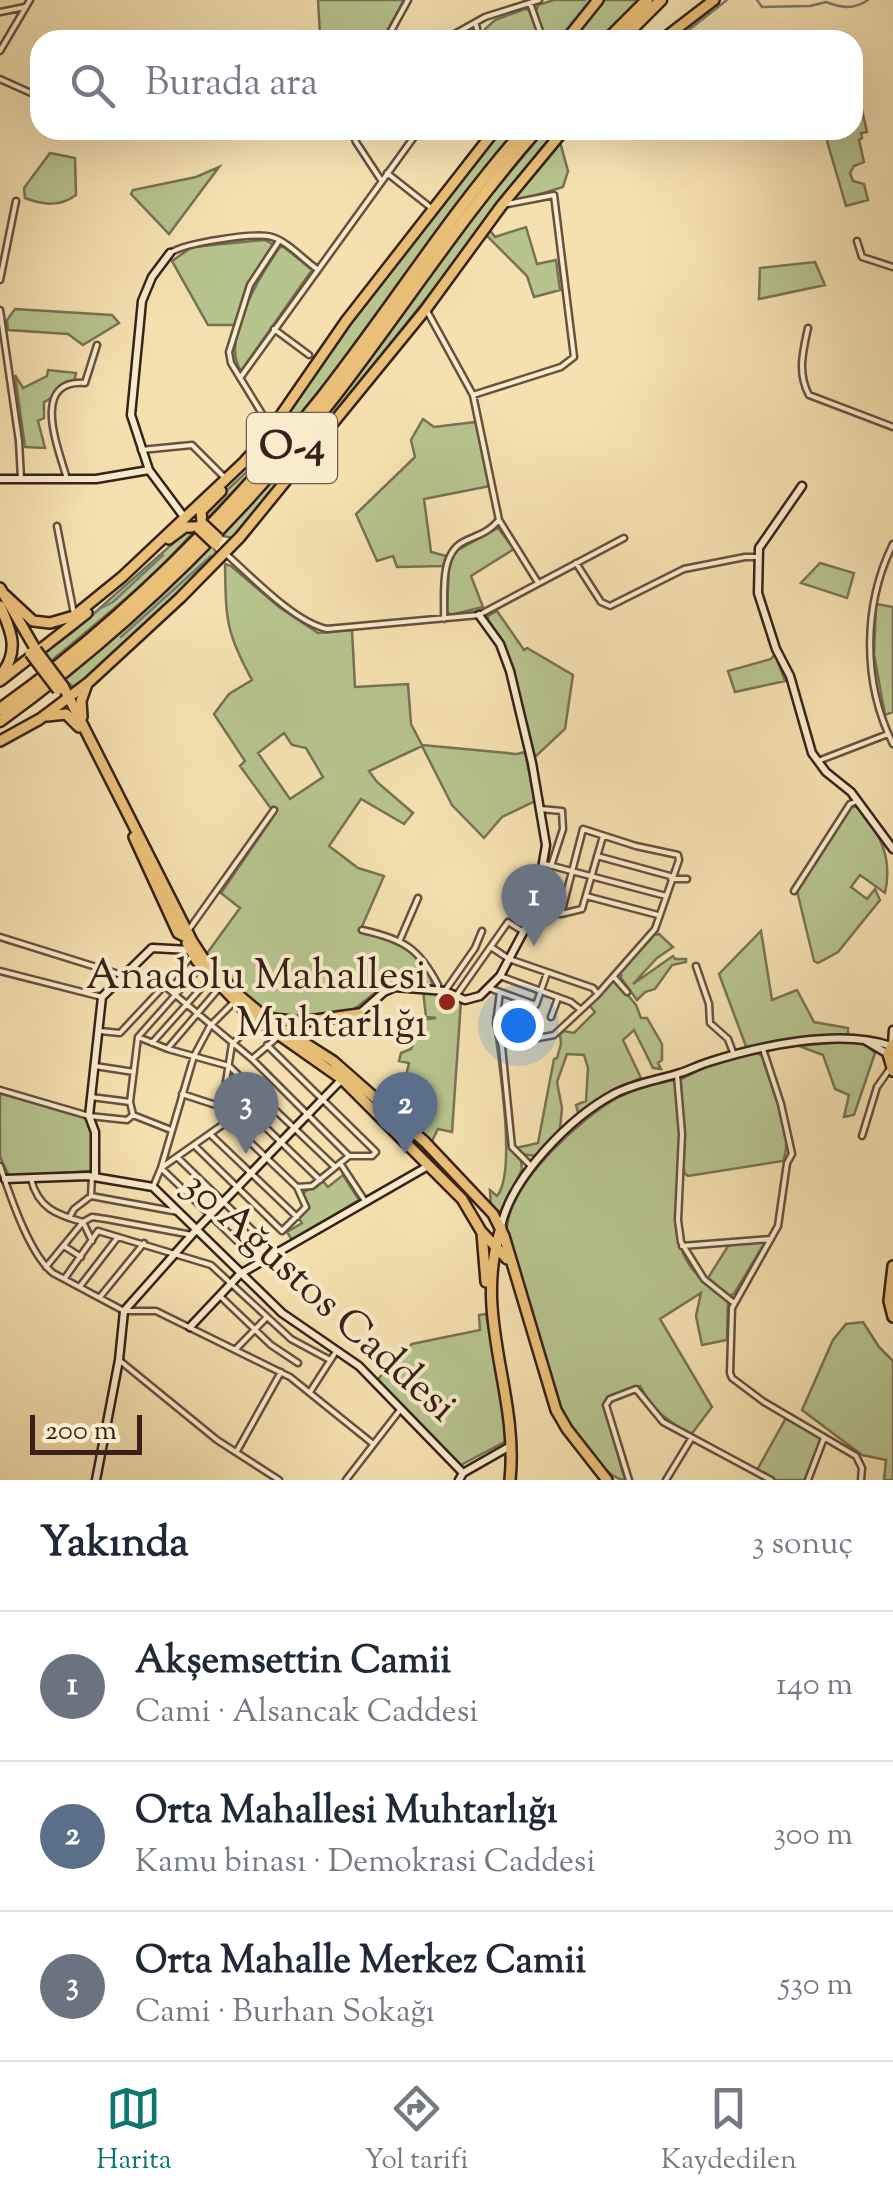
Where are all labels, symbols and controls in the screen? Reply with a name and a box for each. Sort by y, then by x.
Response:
search box [30,30,863,140]
icon: search [65,58,120,113]
text: Burada ara [145,58,318,112]
road number: O-4 [247,413,337,483]
pin: 1 [502,864,566,946]
place label: Anadolu Mahallesi Muhtarlığı [86,948,427,1056]
marker: Anadolu Mahallesi Muhtarlığı [436,991,458,1013]
your location [493,1000,544,1051]
pin: 3 [214,1072,278,1154]
pin: 2 [372,1072,438,1154]
street label: 30 Ağustos Caddesi [167,1158,469,1438]
scale bar [30,1410,142,1454]
text: 200 m [45,1412,117,1452]
text: Yakında [40,1515,189,1575]
text: 3 sonuç [752,1522,853,1568]
text: Akşemsettin Camii [135,1636,451,1690]
text: 1 [67,1663,78,1709]
text: 140 m [776,1663,853,1709]
text: Cami · Alsancak Caddesi [135,1690,478,1736]
text: Orta Mahallesi Muhtarlığı [135,1786,558,1840]
text: 2 [65,1813,80,1859]
text: 300 m [773,1813,853,1859]
text: Kamu binası · Demokrasi Caddesi [135,1840,595,1886]
text: Orta Mahalle Merkez Camii [135,1936,586,1990]
text: 3 [66,1963,79,2009]
text: 530 m [779,1963,853,2009]
text: Cami · Burhan Sokağı [135,1990,435,2036]
tab: Harita [96,2081,172,2181]
tab: Yol tarifi [364,2081,469,2181]
tab: Kaydedilen [661,2081,797,2181]

